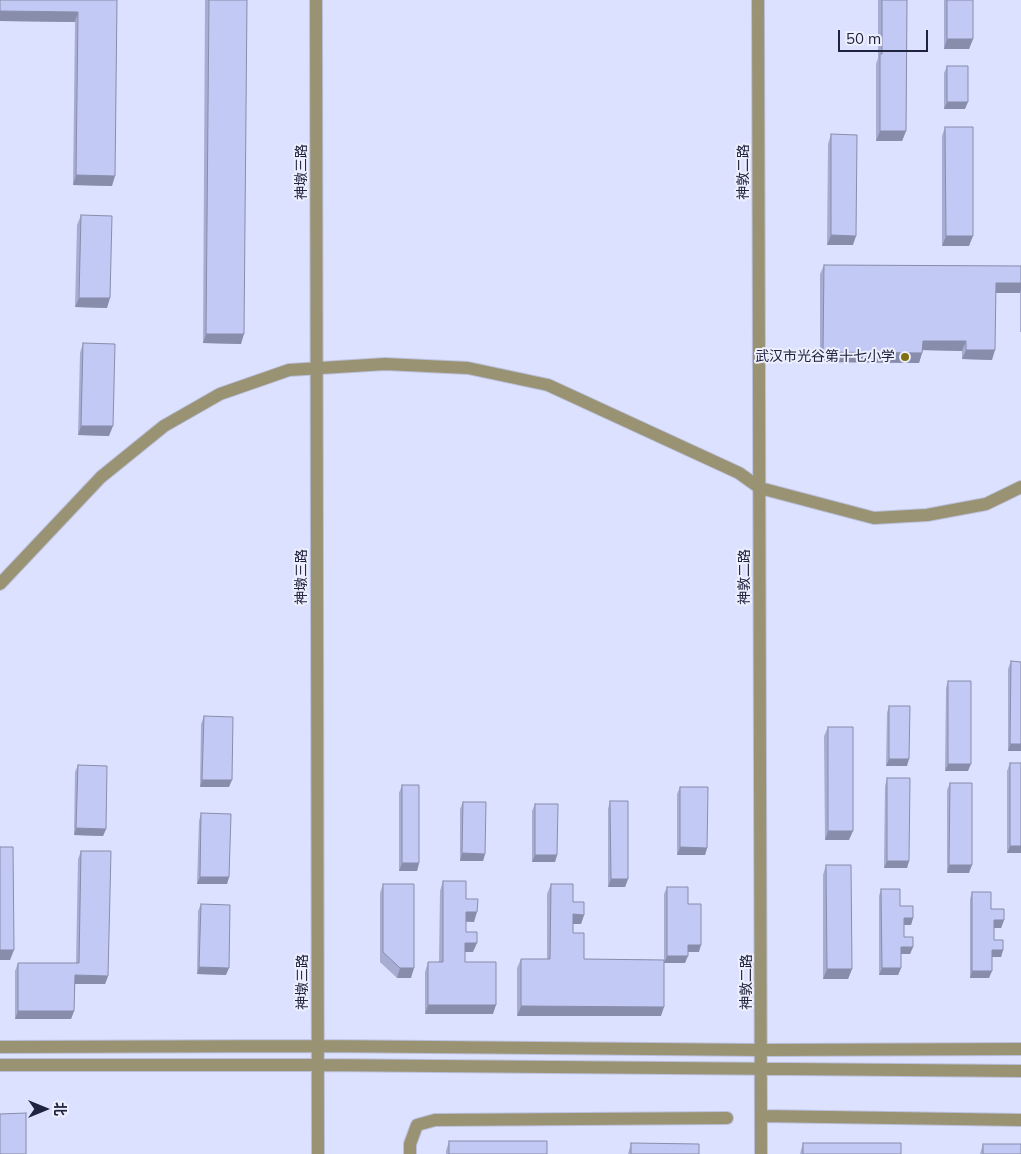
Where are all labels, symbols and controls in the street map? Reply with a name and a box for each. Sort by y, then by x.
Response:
scale bar [841,20,931,52]
text: 50 m [846,29,881,48]
street label: 神墩三路 [294,144,310,200]
street label: 神敦二路 [736,144,752,200]
place label: 武汉市光谷第十七小学 [755,349,895,365]
marker: 武汉市光谷第十七小学 [899,351,911,363]
street label: 神墩三路 [294,549,310,605]
street label: 神敦二路 [737,549,753,605]
street label: 神墩三路 [295,954,311,1010]
street label: 神敦二路 [739,954,755,1010]
north arrow [20,1084,70,1134]
text: 北 [51,1102,69,1116]

